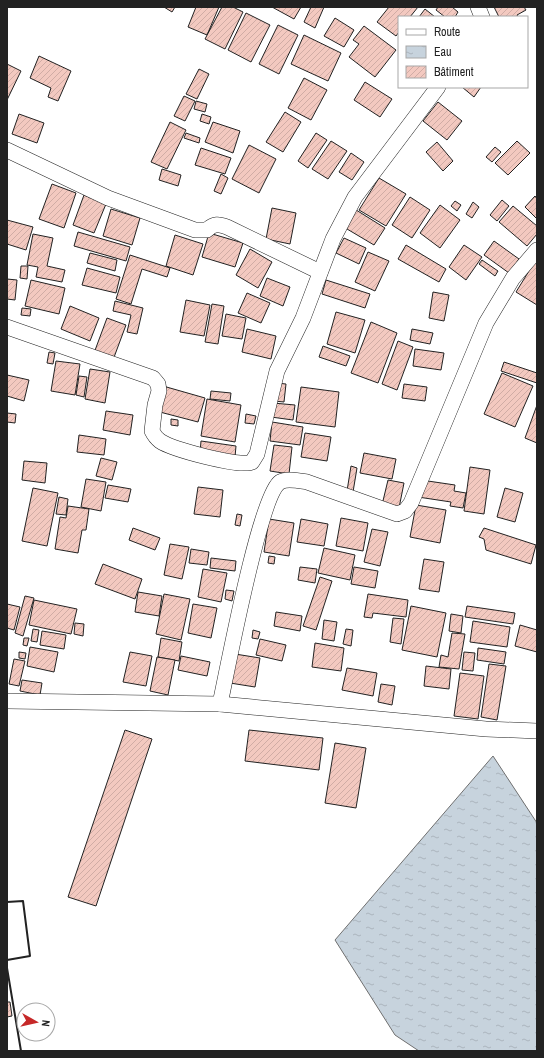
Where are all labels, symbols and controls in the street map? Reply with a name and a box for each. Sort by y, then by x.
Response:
legend [398,16,528,88]
text: Route [434,24,460,40]
text: Eau [434,44,452,60]
text: Bâtiment [434,64,474,80]
north arrow [16,1002,56,1042]
text: N [39,1019,53,1028]

